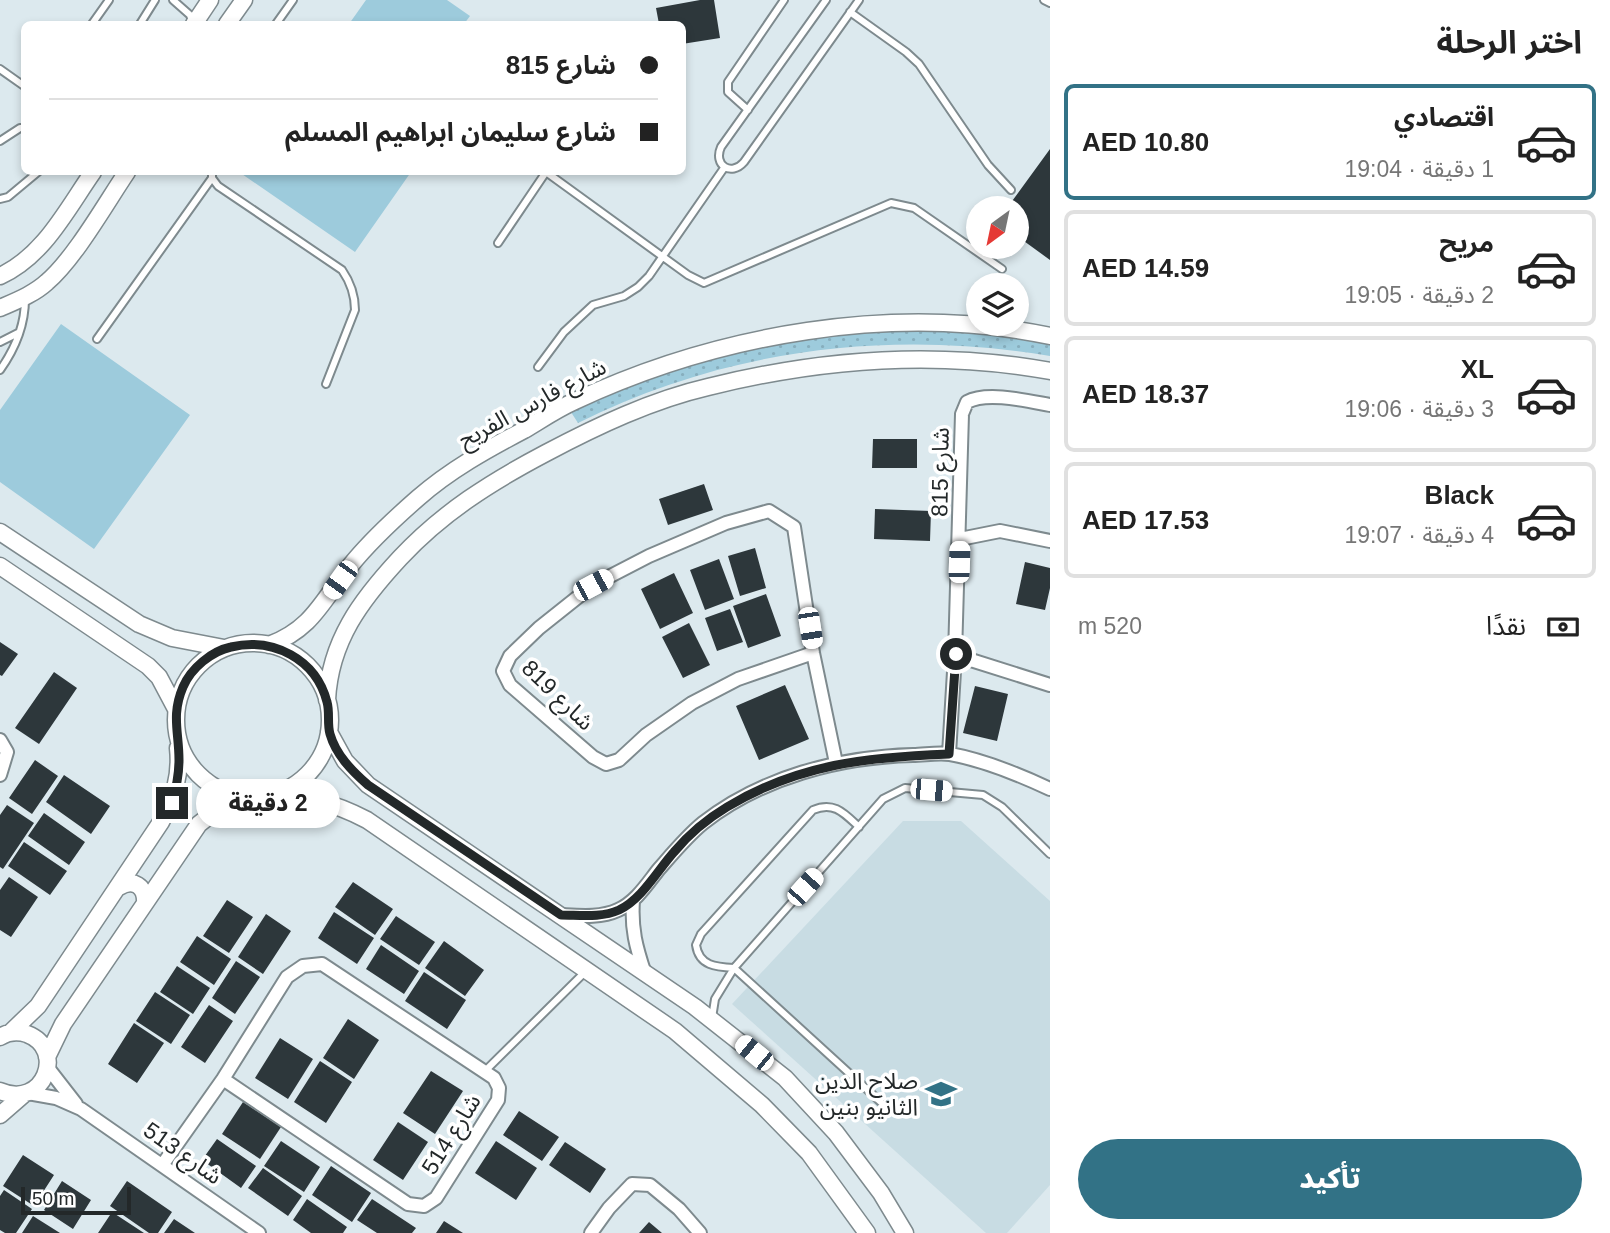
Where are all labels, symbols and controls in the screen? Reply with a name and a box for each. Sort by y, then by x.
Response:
text: اختر الرحلة [1436,24,1582,60]
text: شارع 815 [506,50,616,80]
text: اقتصادي [1394,102,1494,132]
icon: car [1515,111,1578,174]
text: شارع سليمان ابراهيم المسلم [285,117,616,147]
text: AED 10.80 [1082,127,1209,157]
text: 1 دقيقة · 19:04 [1344,156,1494,182]
north arrow [966,196,1029,259]
map controls [966,196,1029,336]
text: مريح [1439,228,1494,258]
icon: car [1515,237,1578,300]
text: AED 14.59 [1082,253,1209,283]
button: layers [966,273,1029,336]
text: 2 دقيقة · 19:05 [1344,282,1494,308]
street label: شارع فارس الفريح [454,353,612,456]
text: XL [1461,354,1494,384]
icon: car [1515,363,1578,426]
text: AED 18.37 [1082,379,1209,409]
text: 3 دقيقة · 19:06 [1344,396,1494,422]
street label: شارع 815 [926,427,958,517]
text: Black [1425,480,1494,510]
icon: car [1515,489,1578,552]
text: AED 17.53 [1082,505,1209,535]
text: 4 دقيقة · 19:07 [1344,522,1494,548]
car [948,541,971,583]
car [320,557,361,603]
car [570,566,617,604]
car [797,606,824,650]
icon: cash [1544,608,1582,646]
text: نقدًا [1486,611,1526,641]
text: 520 m [1078,613,1142,639]
route start [940,638,972,670]
street label: شارع 819 [514,655,599,738]
callout: 2 دقيقة [196,778,340,828]
car [910,778,953,802]
route end [156,787,188,819]
text: 2 دقيقة [228,790,308,816]
car [784,864,827,910]
car [732,1032,777,1074]
place label: صلاح الدين الثانيو بنين [815,1068,918,1121]
school or university icon: صلاح الدين الثانيو بنين [924,1077,958,1111]
street label: شارع 514 [416,1089,489,1181]
street label: شارع 513 [137,1117,227,1193]
button: تأكيد [1078,1139,1582,1219]
scale bar [21,1184,131,1216]
text: 50 m [32,1188,74,1209]

